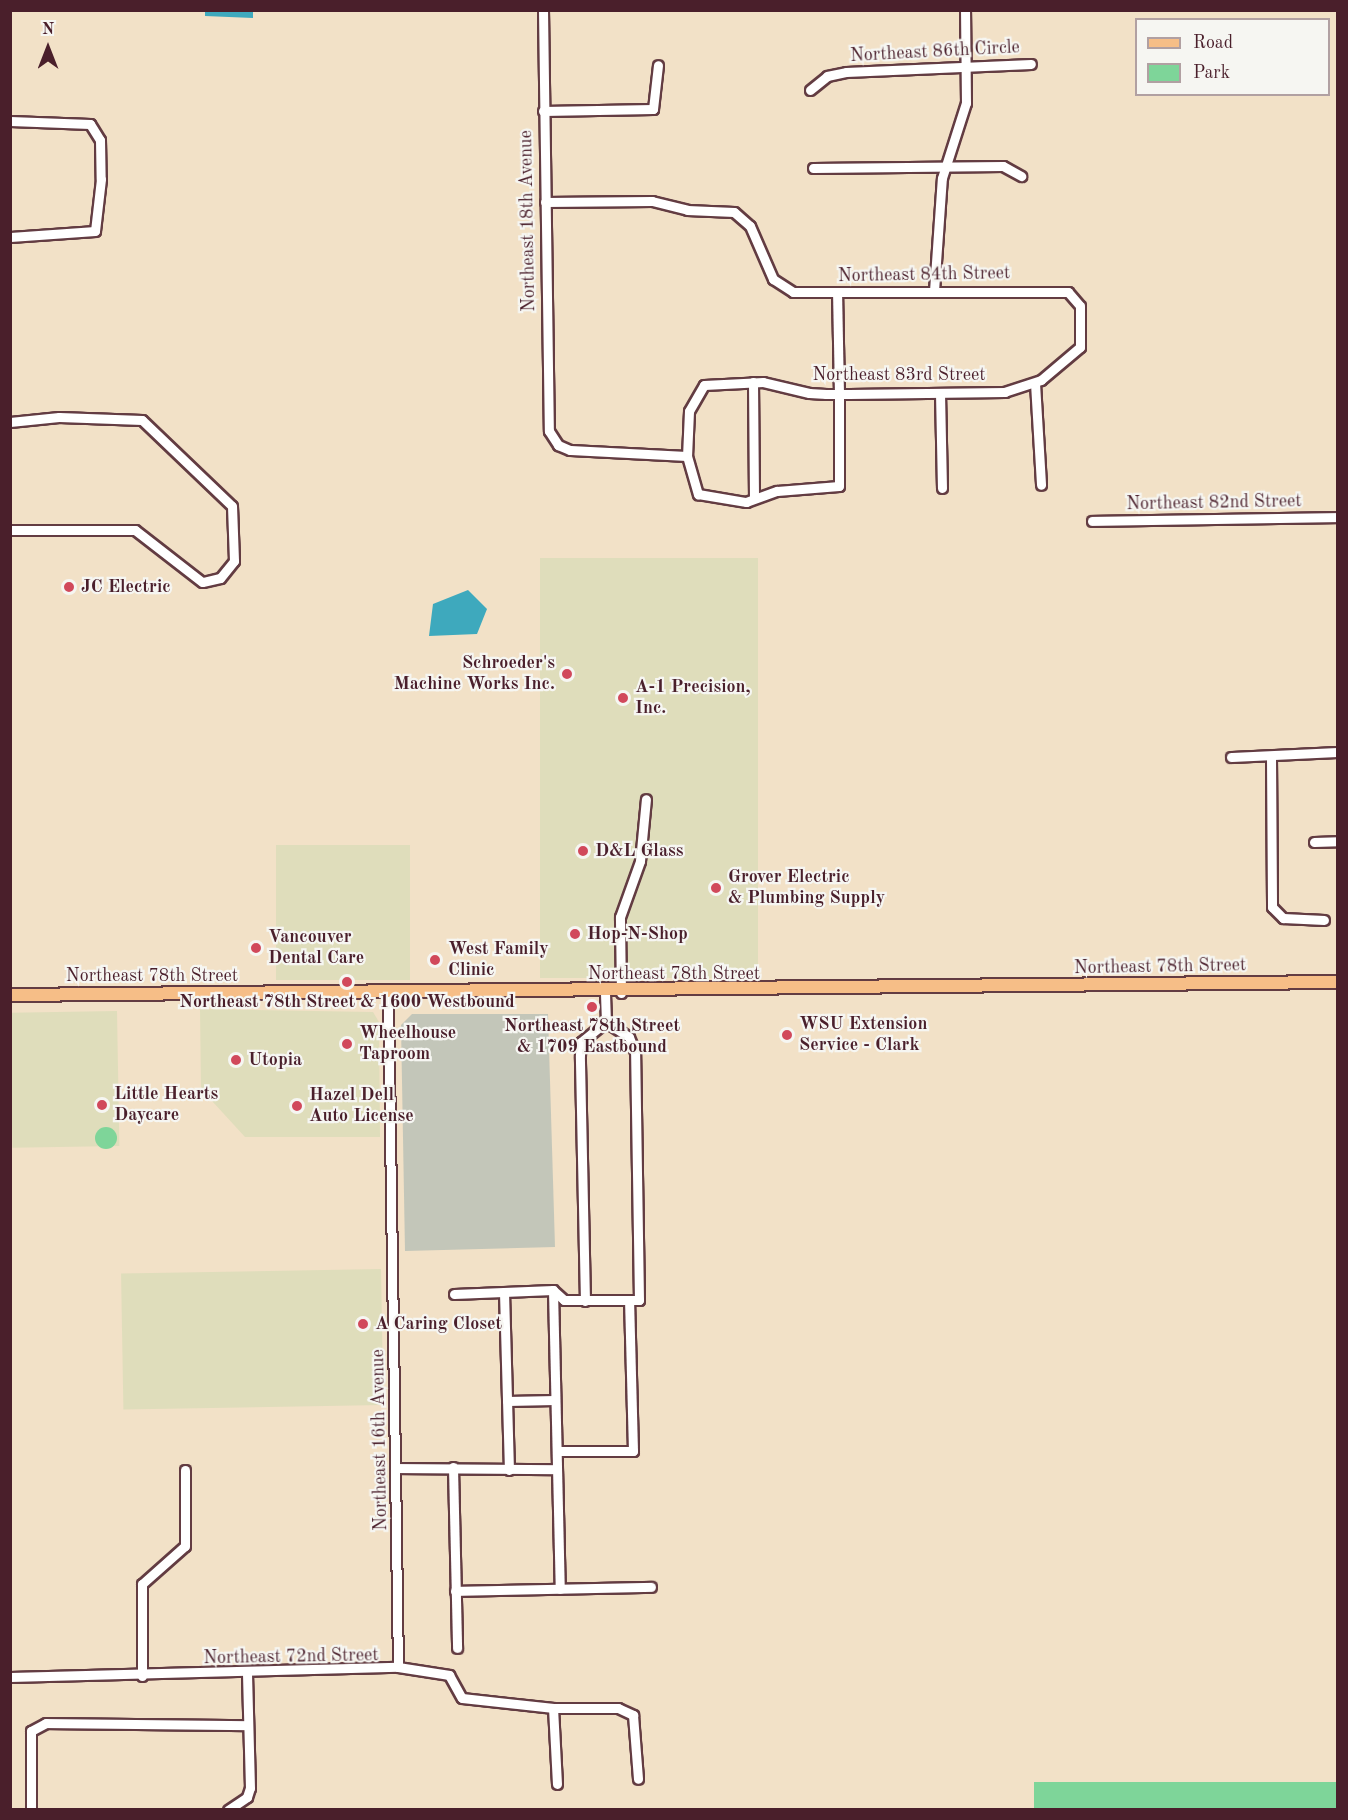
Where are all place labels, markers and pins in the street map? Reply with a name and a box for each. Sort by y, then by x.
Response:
place label: JC Electric [81,576,171,598]
marker: JC Electric [62,580,76,594]
place label: Schroeder's Machine Works Inc. [394,653,555,696]
marker: Schroeder's Machine Works Inc. [560,667,574,681]
place label: A-1 Precision, Inc. [635,677,751,720]
marker: A-1 Precision, Inc. [616,691,630,705]
place label: D&L Glass [595,840,684,862]
marker: D&L Glass [576,844,590,858]
place label: Grover Electric & Plumbing Supply [728,867,885,910]
marker: Grover Electric & Plumbing Supply [709,881,723,895]
place label: Hop-N-Shop [587,923,688,945]
place label: Vancouver Dental Care [268,927,364,970]
marker: Hop-N-Shop [568,927,582,941]
place label: West Family Clinic [448,939,549,982]
marker: Vancouver Dental Care [249,941,263,955]
marker: West Family Clinic [426,951,444,969]
marker: Northeast 78th Street & 1600 Westbound [340,975,354,989]
place label: Northeast 78th Street & 1600 Westbound [179,991,515,1013]
marker: Northeast 78th Street & 1709 Eastbound [585,1000,599,1014]
place label: WSU Extension Service - Clark [799,1014,927,1056]
place label: Northeast 78th Street & 1709 Eastbound [504,1016,680,1058]
place label: Wheelhouse Taproom [359,1023,456,1066]
marker: WSU Extension Service - Clark [780,1028,794,1042]
marker: Wheelhouse Taproom [340,1037,354,1051]
place label: Utopia [248,1049,302,1071]
marker: Utopia [229,1053,243,1067]
place label: Little Hearts Daycare [114,1084,218,1126]
place label: Hazel Dell Auto License [309,1085,414,1128]
marker: Little Hearts Daycare [95,1098,109,1112]
marker: Hazel Dell Auto License [290,1099,304,1113]
place label: A Caring Closet [375,1313,502,1335]
marker: A Caring Closet [356,1317,370,1331]

